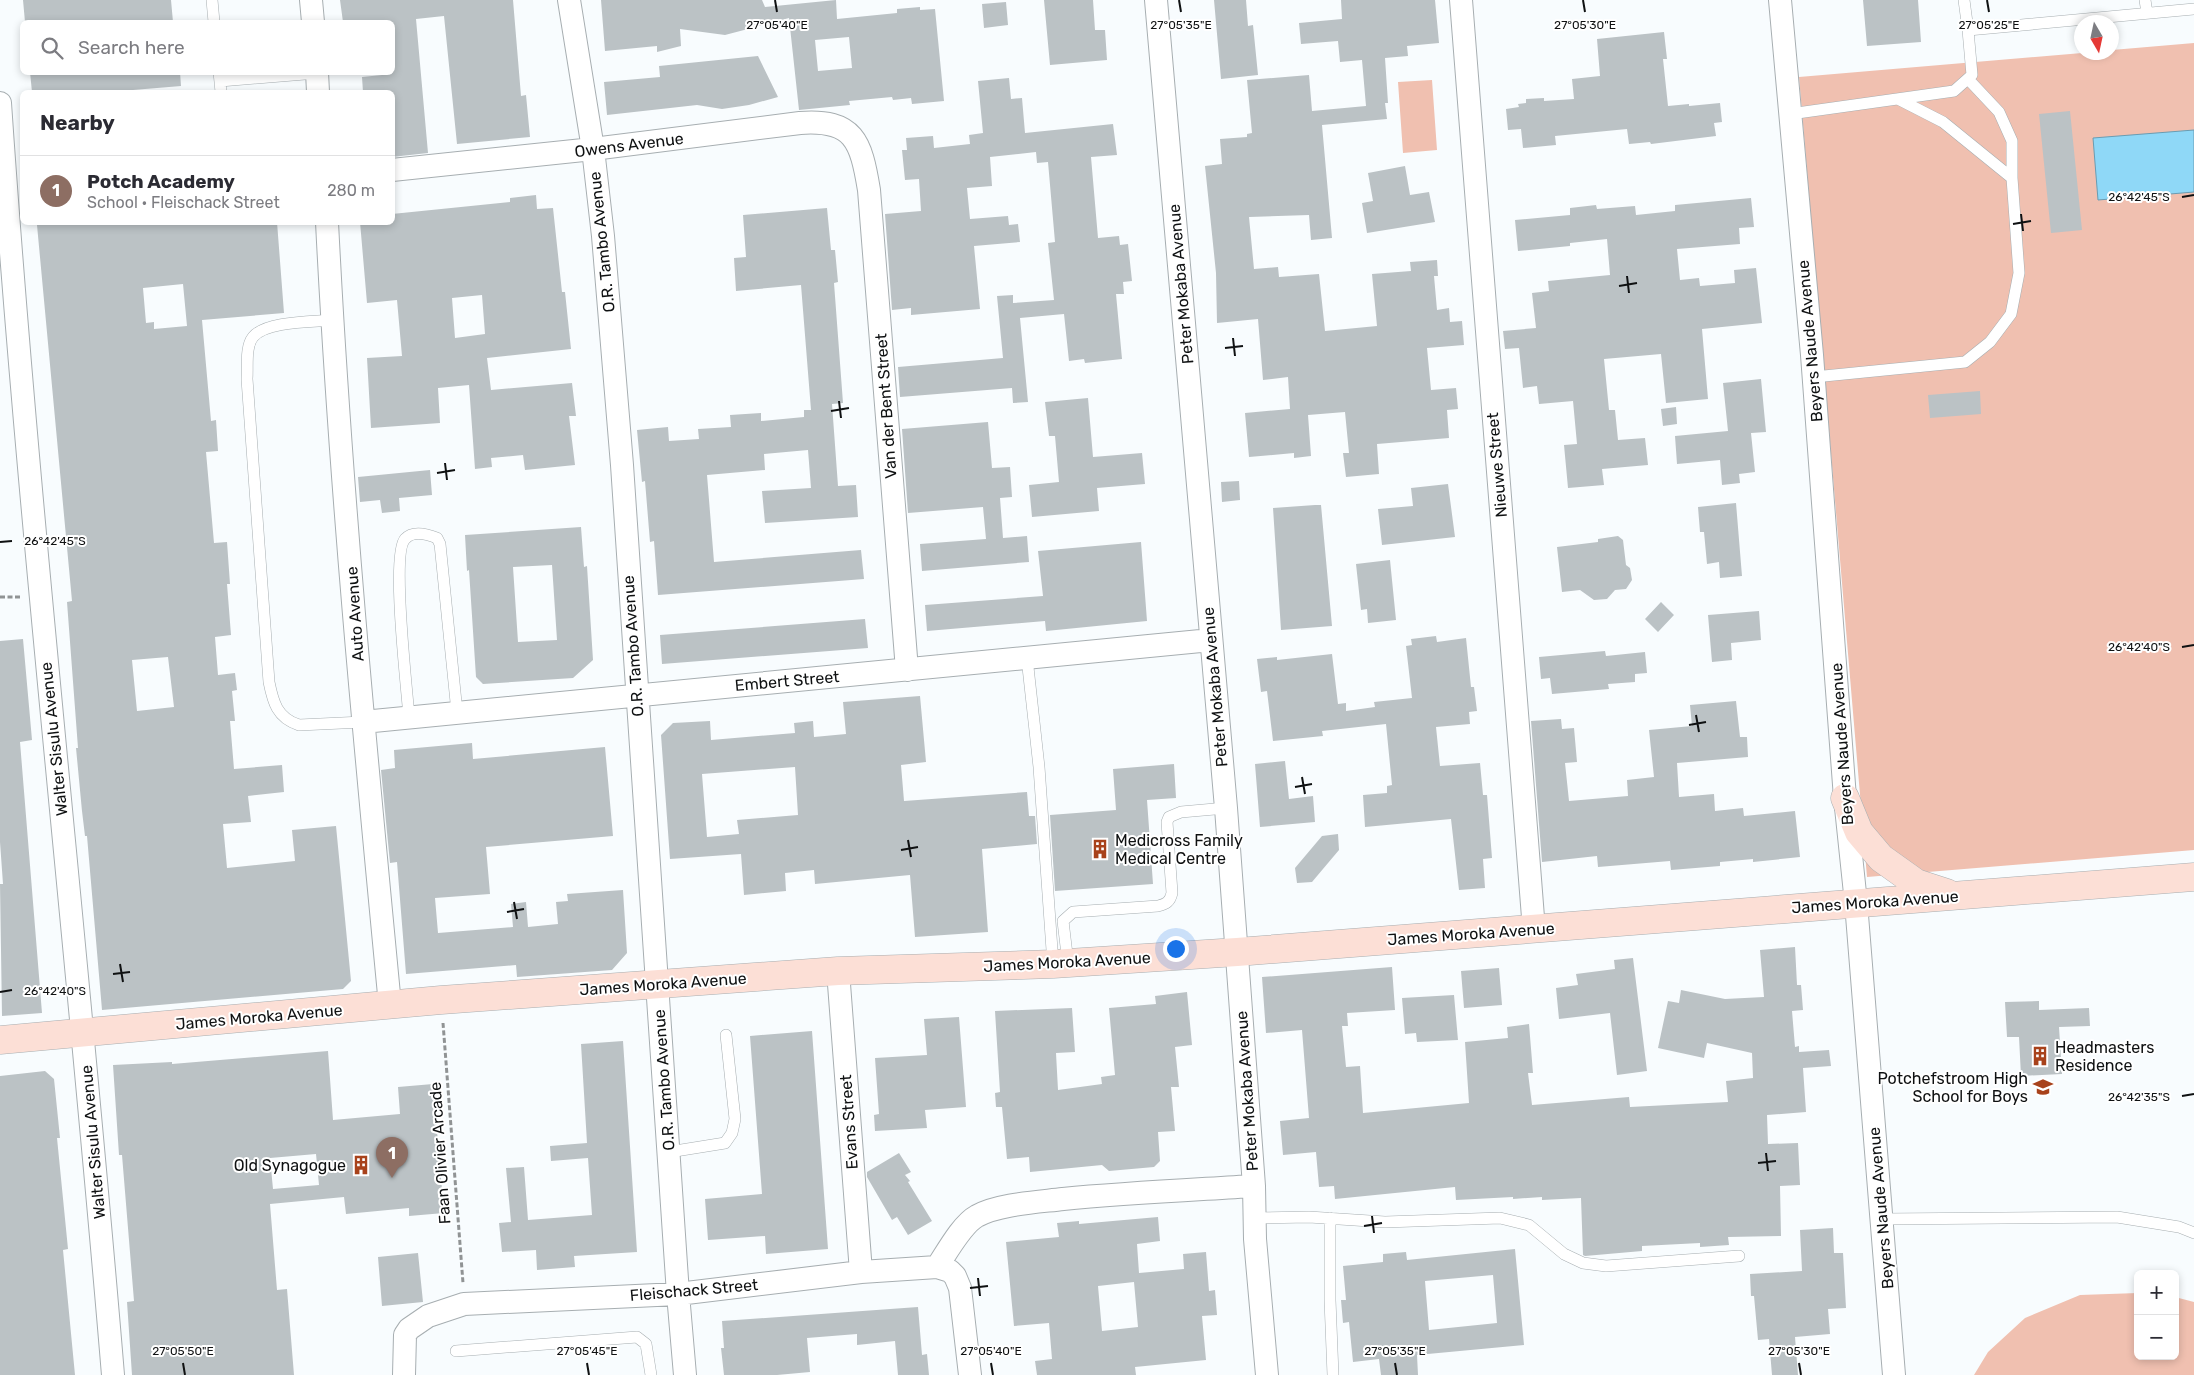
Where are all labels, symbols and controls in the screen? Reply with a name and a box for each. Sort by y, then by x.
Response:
north arrow [2074,15,2119,60]
text: 27°05'40"E [746,18,808,32]
text: 27°05'35"E [1150,18,1212,32]
text: 27°05'30"E [1554,18,1616,32]
text: 27°05'25"E [1958,18,2020,32]
search box [20,20,395,75]
icon: search [38,34,66,62]
text: Search here [78,36,185,59]
text: Nearby [40,110,115,135]
street label: Owens Avenue [573,129,685,161]
text: Potch Academy [87,170,235,193]
street label: O.R. Tambo Avenue [585,171,619,313]
text: 1 [52,181,60,200]
text: 280 m [327,181,375,200]
text: 26°42'45"S [2108,190,2170,204]
text: School · Fleischack Street [87,193,280,212]
street label: Peter Mokaba Avenue [1165,203,1197,365]
street label: Beyers Naude Avenue [1793,259,1827,423]
street label: Van der Bent Street [871,333,901,479]
street label: Nieuwe Street [1483,412,1511,518]
text: 26°42'45"S [24,534,86,548]
street label: Auto Avenue [342,566,368,662]
street label: O.R. Tambo Avenue [619,575,647,717]
street label: Peter Mokaba Avenue [1199,606,1231,768]
text: 26°42'40"S [2108,640,2170,654]
street label: Walter Sisulu Avenue [36,661,72,817]
street label: Beyers Naude Avenue [1827,662,1857,826]
street label: Embert Street [734,667,840,695]
place label: Medicross Family Medical Centre [1115,831,1243,868]
building icon: Medicross Family Medical Centre [1089,838,1111,860]
street label: James Moroka Avenue [1791,887,1959,917]
street label: James Moroka Avenue [1387,919,1555,949]
your location [1163,936,1189,962]
street label: James Moroka Avenue [983,948,1151,976]
street label: James Moroka Avenue [579,969,747,999]
text: 26°42'40"S [24,984,86,998]
street label: James Moroka Avenue [175,1000,343,1034]
street label: O.R. Tambo Avenue [650,1009,678,1151]
street label: Peter Mokaba Avenue [1232,1010,1262,1172]
place label: Headmasters Residence [2055,1038,2154,1075]
building icon: Headmasters Residence [2029,1045,2051,1067]
street label: Walter Sisulu Avenue [77,1064,109,1220]
place label: Potchefstroom High School for Boys [1877,1069,2028,1106]
street label: Evans Street [836,1074,862,1170]
school or university icon: Potchefstroom High School for Boys [2032,1076,2054,1098]
street label: Faan Olivier Arcade [426,1081,454,1225]
text: 26°42'35"S [2108,1090,2170,1104]
street label: Beyers Naude Avenue [1864,1126,1898,1290]
pin: 1 [376,1137,408,1178]
building icon: Old Synagogue [350,1154,372,1176]
place label: Old Synagogue [234,1156,346,1175]
map controls [2134,1270,2179,1360]
button: + [2134,1270,2179,1315]
street label: Fleischack Street [629,1275,759,1305]
button: − [2134,1315,2179,1360]
text: 27°05'50"E [152,1344,214,1358]
text: 27°05'45"E [557,1344,617,1358]
text: 27°05'40"E [960,1344,1022,1358]
text: 27°05'35"E [1364,1344,1426,1358]
text: 27°05'30"E [1768,1344,1830,1358]

